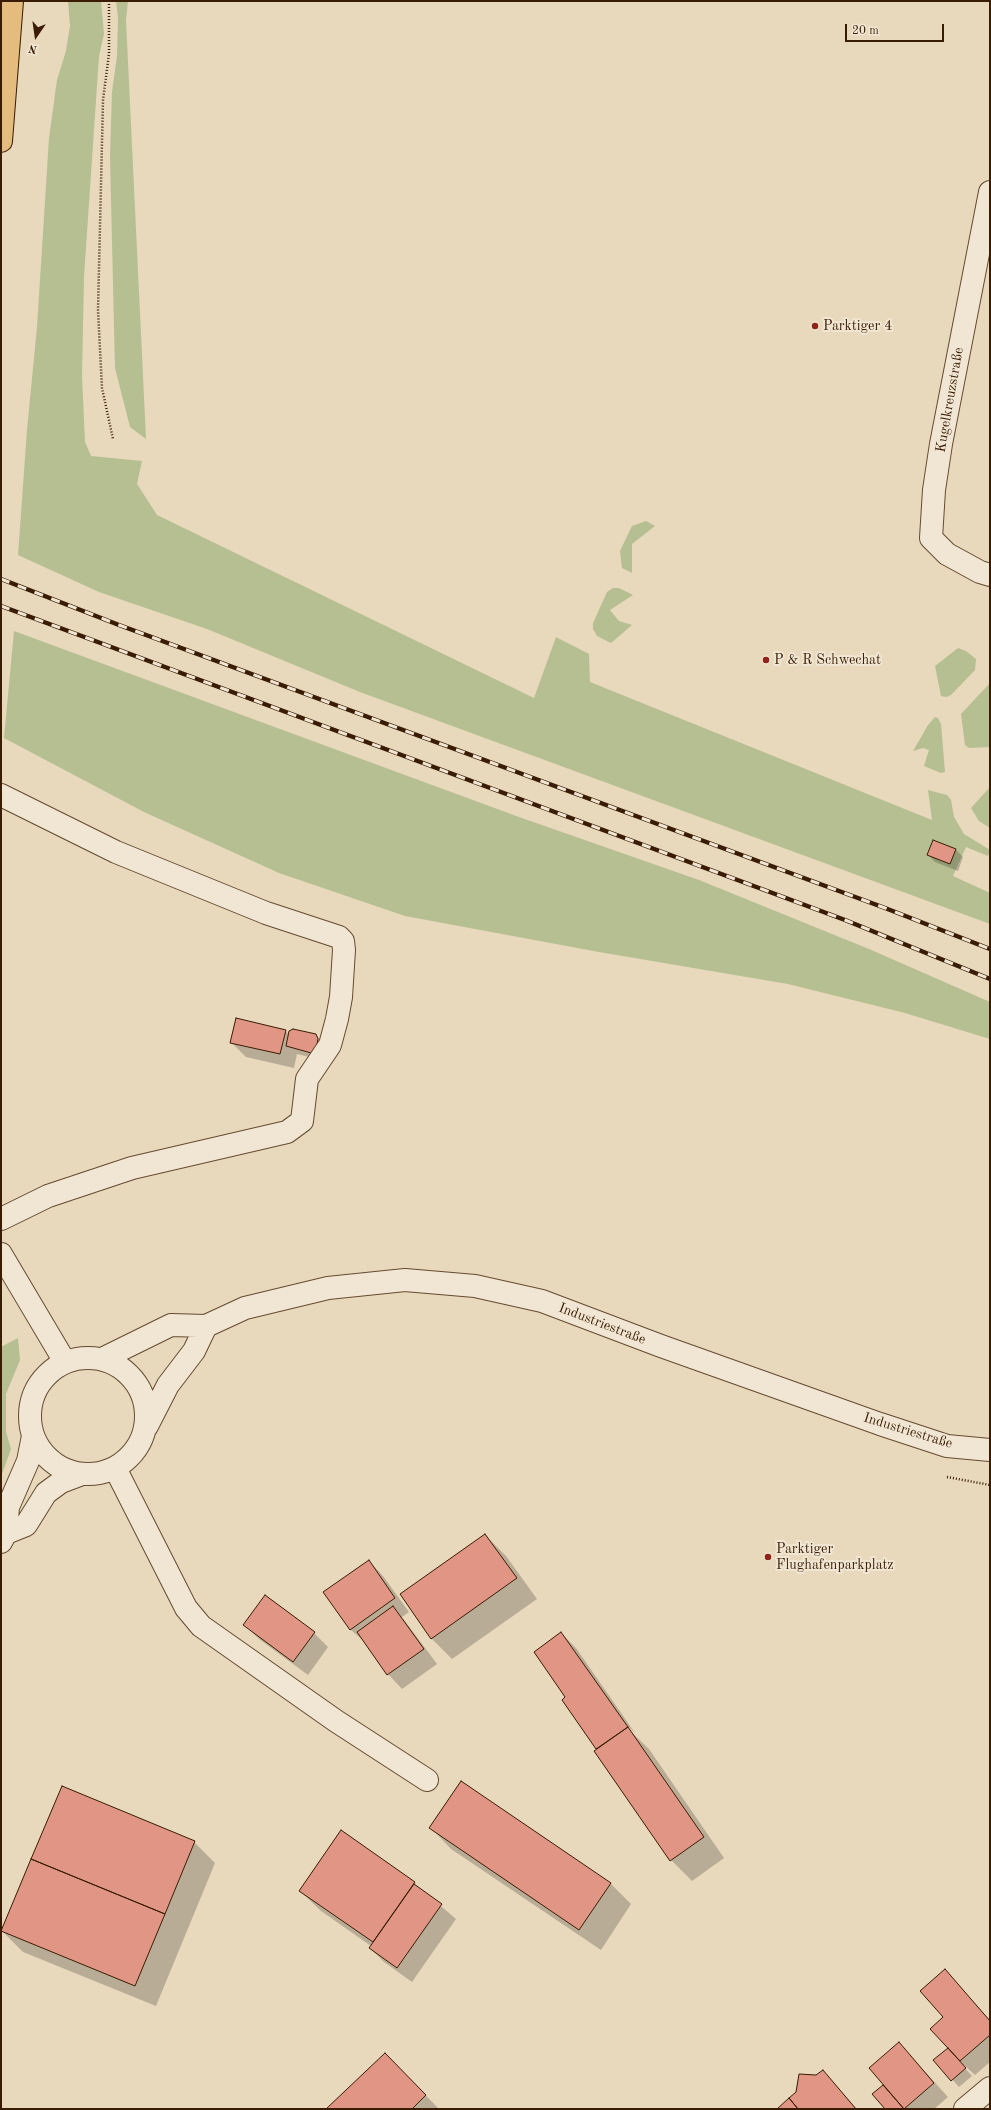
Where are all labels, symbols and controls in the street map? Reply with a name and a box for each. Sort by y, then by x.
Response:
north arrow [16,16,56,56]
scale bar [847,16,946,42]
text: 20 m [852,25,879,37]
text: N [28,42,39,54]
place label: Parktiger 4 [823,318,892,334]
marker: Parktiger 4 [810,321,820,331]
street label: Kugelkreuzstraße [932,346,968,454]
place label: P & R Schwechat [774,652,881,668]
marker: P & R Schwechat [761,655,771,665]
street label: Industriestraße [556,1300,648,1348]
street label: Industriestraße [861,1409,955,1453]
place label: Parktiger Flughafenparkplatz [776,1541,894,1574]
marker: Parktiger Flughafenparkplatz [763,1552,773,1562]

